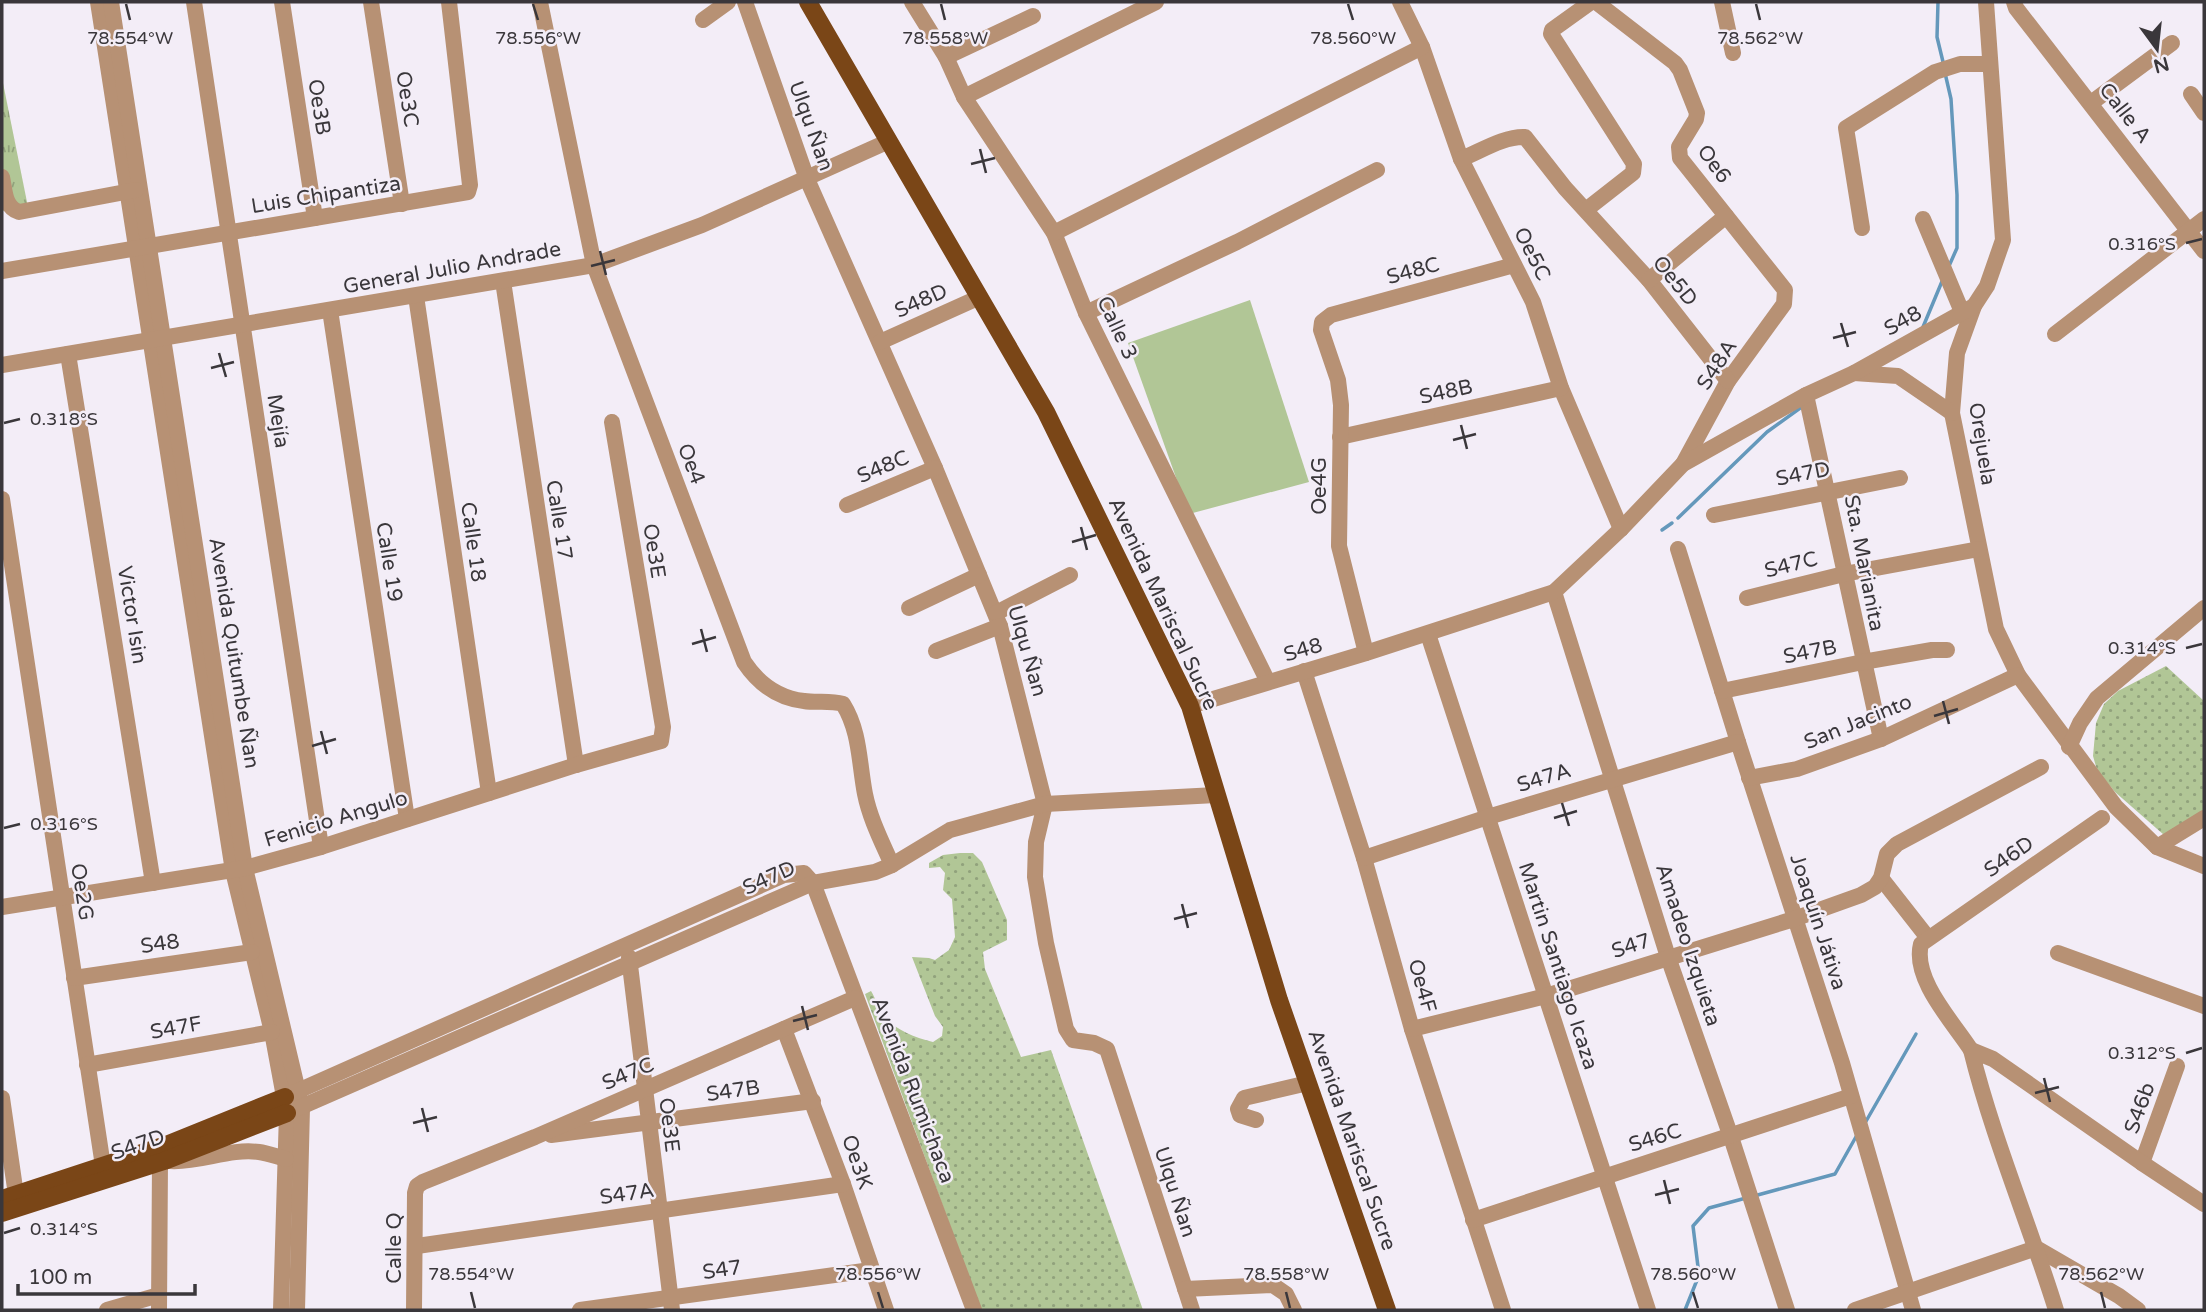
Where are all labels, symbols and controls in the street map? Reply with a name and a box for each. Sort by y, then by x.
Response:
north arrow [2122,14,2192,84]
text: 78.554°W [87,27,173,49]
text: 78.556°W [495,27,581,49]
text: 78.558°W [902,27,988,49]
text: 78.560°W [1310,27,1396,49]
text: 78.562°W [1717,27,1803,49]
text: N [2151,52,2171,77]
street label: Oe3C [390,69,424,129]
street label: Oe3B [302,77,336,137]
street label: Ulqu Ñan [783,78,839,174]
street label: Calle A [2094,78,2156,148]
street label: Oe6 [1692,140,1736,188]
street label: Luis Chipantiza [249,171,403,219]
street label: Oe5C [1508,223,1556,285]
text: 0.316°S [2108,233,2176,255]
street label: General Julio Andrade [341,236,563,299]
street label: Oe5D [1647,251,1703,311]
street label: S48C [1384,252,1442,290]
street label: S48D [891,278,951,324]
street label: Calle 3 [1091,292,1143,364]
street label: S48 [1880,301,1926,341]
street label: S48A [1692,335,1742,395]
street label: S48B [1417,374,1475,410]
street label: Mejía [261,392,295,450]
street label: Orejuela [1963,401,2001,487]
text: 0.318°S [30,408,98,430]
street label: Oe4 [672,440,710,488]
street label: S48C [853,445,913,489]
street label: S47D [1774,456,1832,492]
street label: Oe4G [1307,457,1332,515]
street label: Calle 17 [540,478,578,562]
street label: Sta. Marianita [1839,493,1889,633]
street label: Avenida Mariscal Sucre [1103,494,1223,714]
street label: Calle 18 [455,500,491,584]
street label: Calle 19 [370,520,408,604]
street label: Oe3E [637,522,671,580]
street label: Avenida Quitumbe Ñan [203,536,265,770]
street label: S47C [1762,546,1820,584]
street label: Victor Isin [112,564,152,666]
street label: Ulqu Ñan [1002,602,1052,700]
street label: S48 [1281,633,1325,667]
street label: S47B [1781,635,1839,669]
text: 0.314°S [2108,637,2176,659]
street label: San Jacinto [1800,689,1916,755]
street label: S47A [1514,758,1574,798]
street label: Fenicio Angulo [261,785,411,853]
text: 0.316°S [30,813,98,835]
street label: S46D [1979,831,2039,883]
street label: Joaquín Játiva [1784,851,1852,993]
street label: S47D [739,855,799,901]
street label: Martin Santiago Icaza [1513,859,1603,1073]
street label: Amadeo Izquieta [1650,861,1726,1029]
street label: Oe2G [65,862,99,922]
street label: S47 [1608,928,1654,964]
street label: S48 [139,929,181,959]
street label: Oe4F [1402,956,1442,1016]
street label: Avenida Rumichaca [866,993,960,1187]
street label: S47F [148,1011,204,1045]
street label: Avenida Mariscal Sucre [1302,1026,1402,1254]
text: 0.312°S [2108,1042,2176,1064]
street label: S47C [598,1052,658,1096]
street label: S47B [705,1075,761,1107]
street label: S46b [2119,1079,2161,1137]
street label: Oe3E [653,1096,685,1154]
street label: S46C [1626,1118,1684,1158]
street label: S47D [108,1124,168,1166]
street label: Oe3K [836,1132,878,1192]
street label: Ulqu Ñan [1149,1144,1201,1240]
street label: S47A [598,1178,656,1210]
street label: Calle Q [382,1212,407,1284]
text: 0.314°S [30,1218,98,1240]
scale bar [18,1252,194,1296]
street label: S47 [701,1255,743,1285]
text: 78.554°W [428,1263,514,1285]
text: 78.556°W [835,1263,921,1285]
text: 78.558°W [1243,1263,1329,1285]
text: 78.560°W [1650,1263,1736,1285]
text: 78.562°W [2058,1263,2144,1285]
text: 100 m [28,1265,92,1290]

